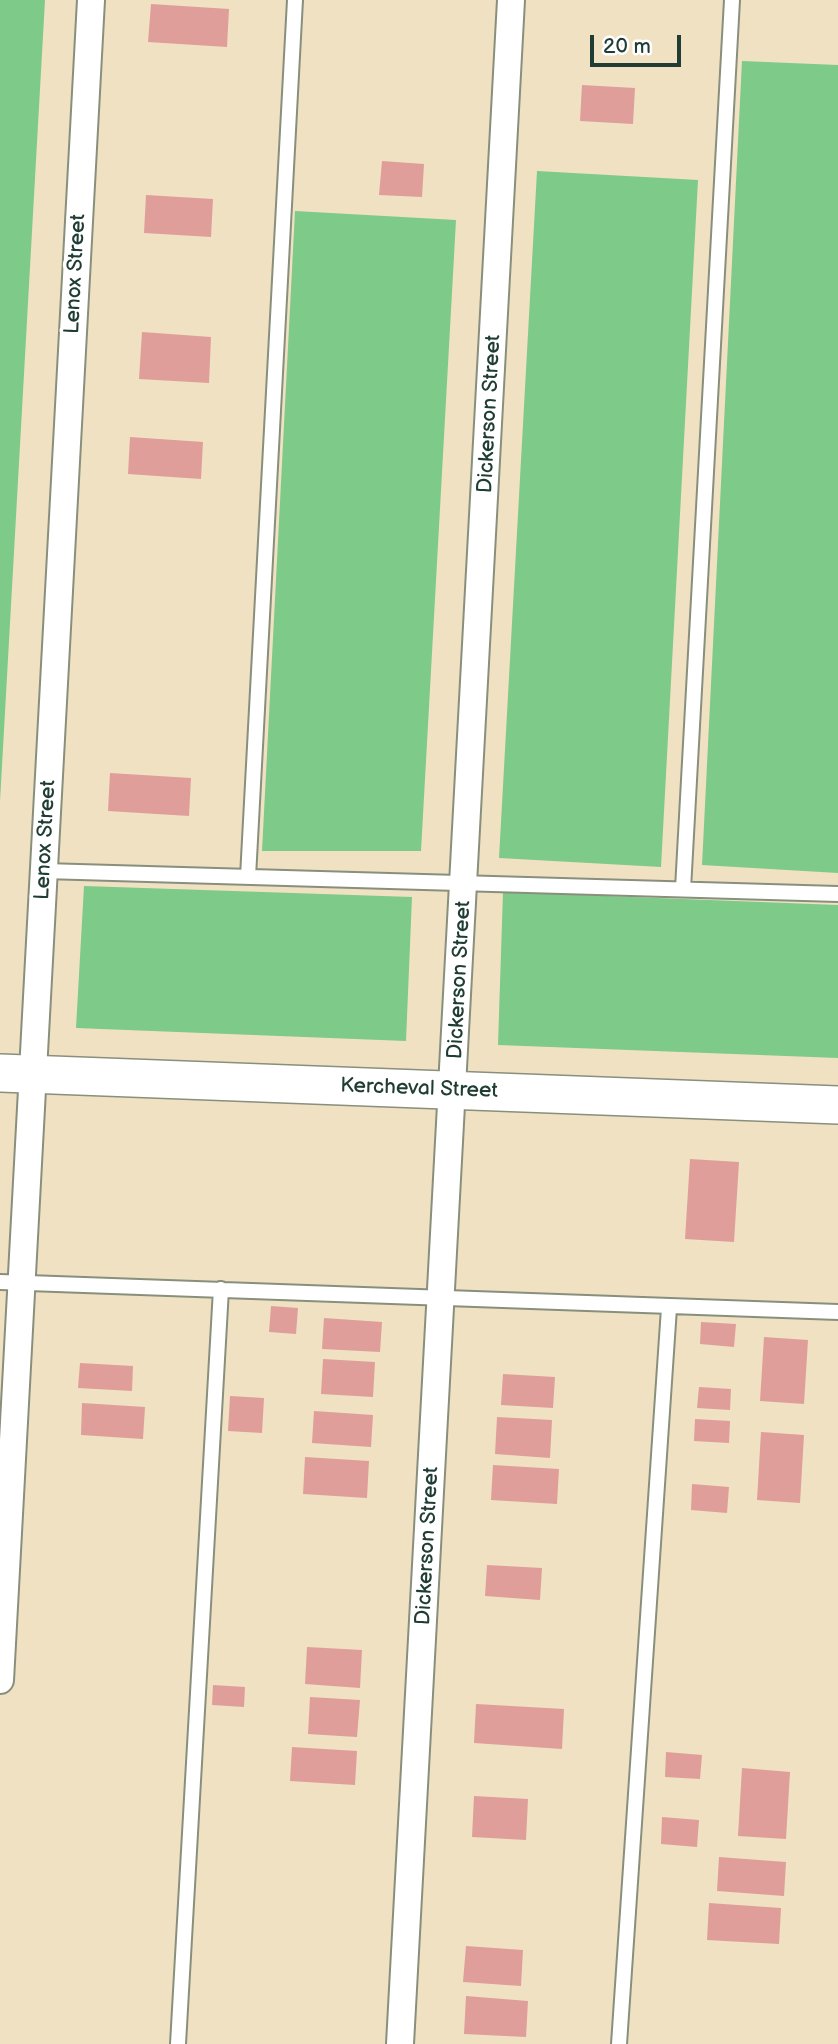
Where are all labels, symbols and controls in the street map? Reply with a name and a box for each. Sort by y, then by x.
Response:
scale bar [593,21,684,65]
text: 20 m [603,34,651,59]
street label: Lenox Street [60,213,92,335]
street label: Dickerson Street [473,334,507,494]
street label: Lenox Street [30,779,62,901]
street label: Dickerson Street [443,900,477,1060]
street label: Kercheval Street [340,1074,498,1104]
street label: Dickerson Street [411,1466,445,1626]

